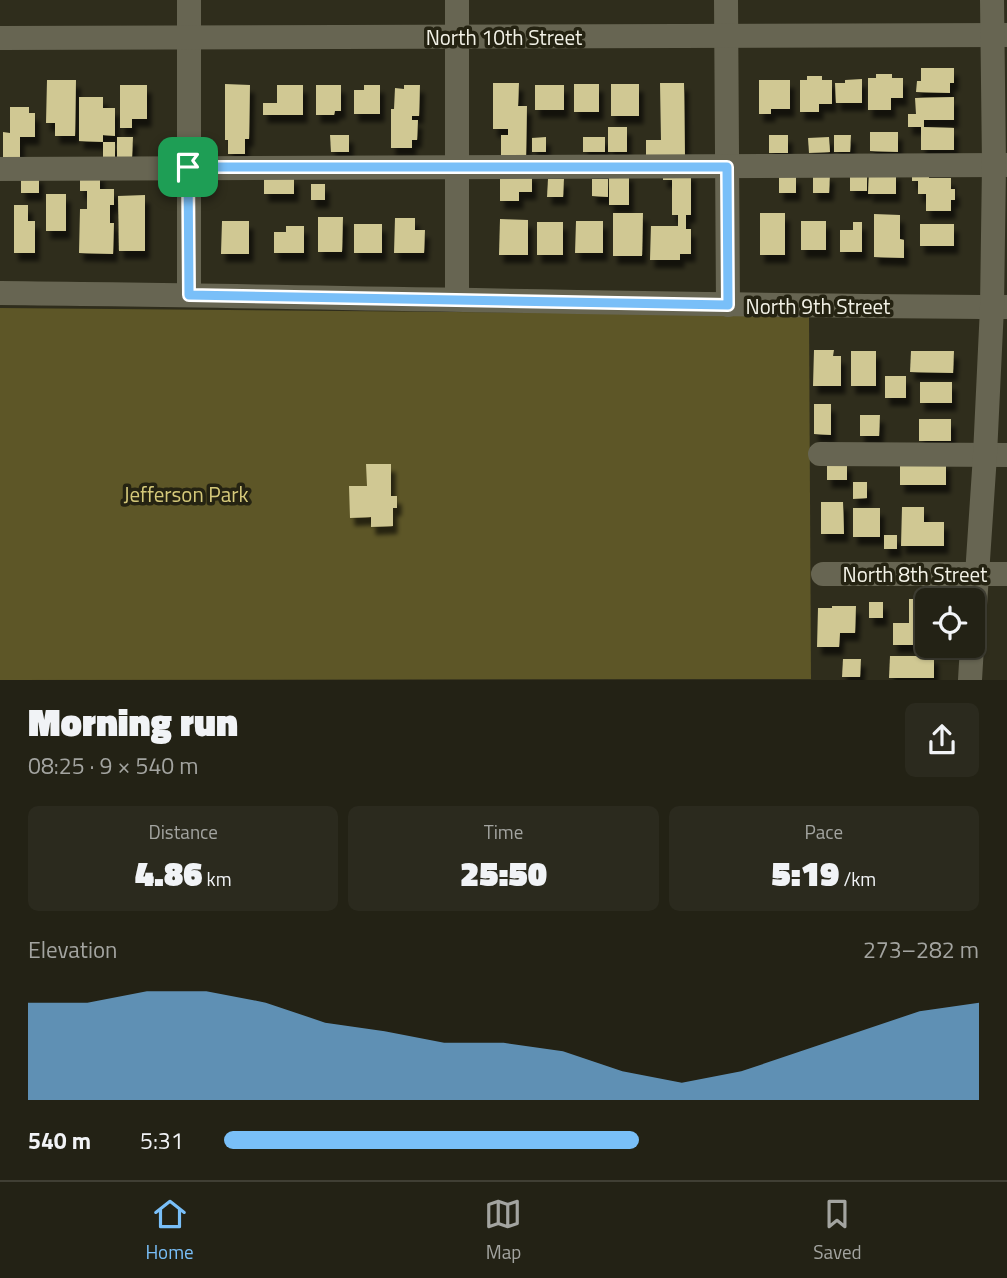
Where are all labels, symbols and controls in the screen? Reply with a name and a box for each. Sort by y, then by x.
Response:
street label: North 10th Street [426,21,583,53]
pin [158,137,218,197]
icon: arrive [169,148,207,186]
street label: North 9th Street [746,290,891,322]
park label: Jefferson Park [123,478,249,510]
street label: North 8th Street [843,558,988,590]
map controls [915,588,985,658]
button: locate [915,588,985,658]
text: Morning run [28,693,238,751]
button: share [905,703,979,777]
text: 08:25 · 9 × 540 m [28,748,198,783]
text: Distance [148,817,218,846]
text: Time [484,817,523,846]
text: Pace [805,817,843,846]
text: 4.86 [135,846,202,900]
text: 25:50 [460,846,547,900]
text: 5:19 [771,846,839,900]
text: km [202,864,232,893]
text: /km [839,864,876,893]
text: Elevation [28,932,117,967]
text: 273–282 m [863,932,979,967]
text: 540 m [28,1123,91,1158]
text: 5:31 [140,1123,184,1158]
tab: Home [145,1195,194,1266]
tab: Map [484,1195,522,1266]
tab: Saved [813,1195,862,1266]

